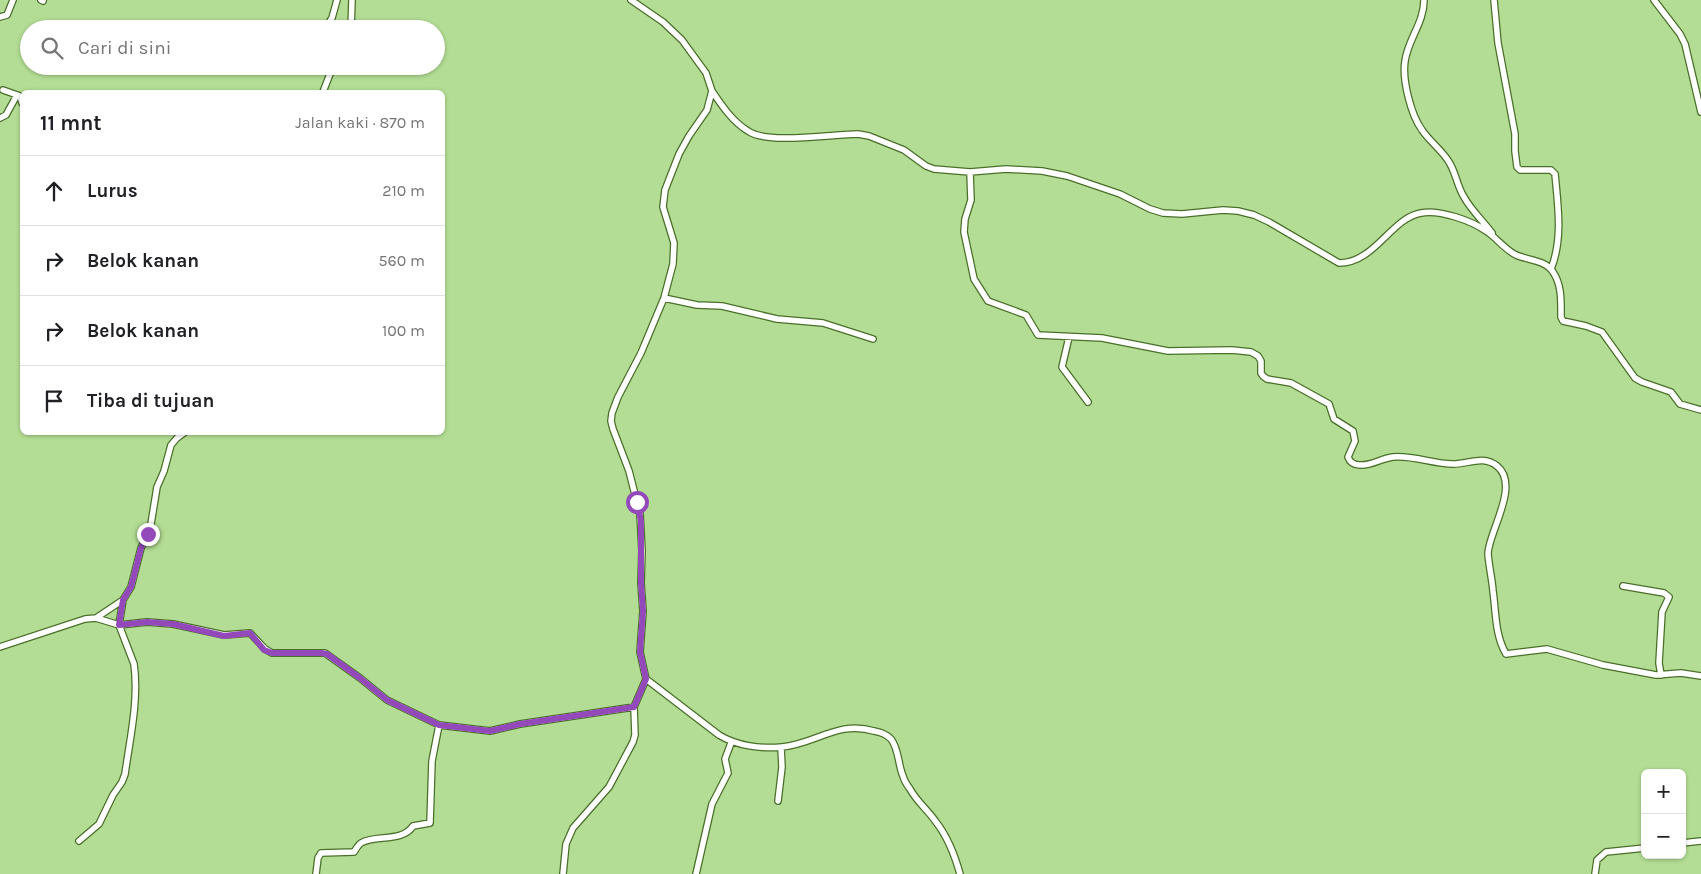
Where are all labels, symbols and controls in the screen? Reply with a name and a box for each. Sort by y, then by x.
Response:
search box [20,20,445,75]
icon: search [38,34,66,62]
text: Cari di sini [78,37,171,59]
text: 11 mnt [40,111,102,135]
text: Jalan kaki · 870 m [295,113,425,132]
icon: ahead [40,177,68,205]
text: Lurus [87,180,138,202]
text: 210 m [382,181,425,200]
icon: right [40,247,68,275]
text: Belok kanan [87,250,199,272]
text: 560 m [379,251,425,270]
icon: right [40,317,68,345]
text: Belok kanan [87,320,199,342]
text: 100 m [382,321,425,340]
icon: arrive [40,387,68,415]
text: Tiba di tujuan [87,390,214,412]
route start [626,491,649,514]
route end [137,523,160,546]
map controls [1641,769,1686,859]
button: + [1641,769,1686,814]
button: − [1641,814,1686,859]

